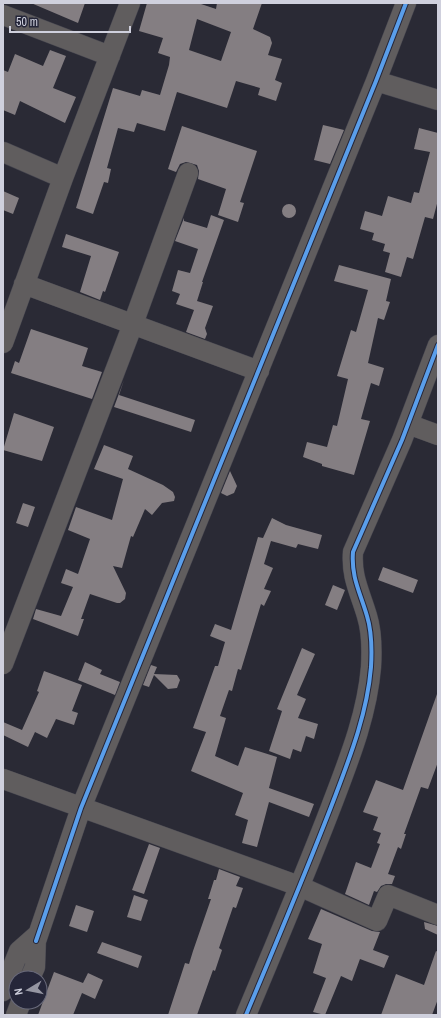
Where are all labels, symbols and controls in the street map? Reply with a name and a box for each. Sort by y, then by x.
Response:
scale bar [10,8,130,34]
text: 50 m [16,14,38,30]
north arrow [8,970,48,1010]
text: N [11,987,26,996]

